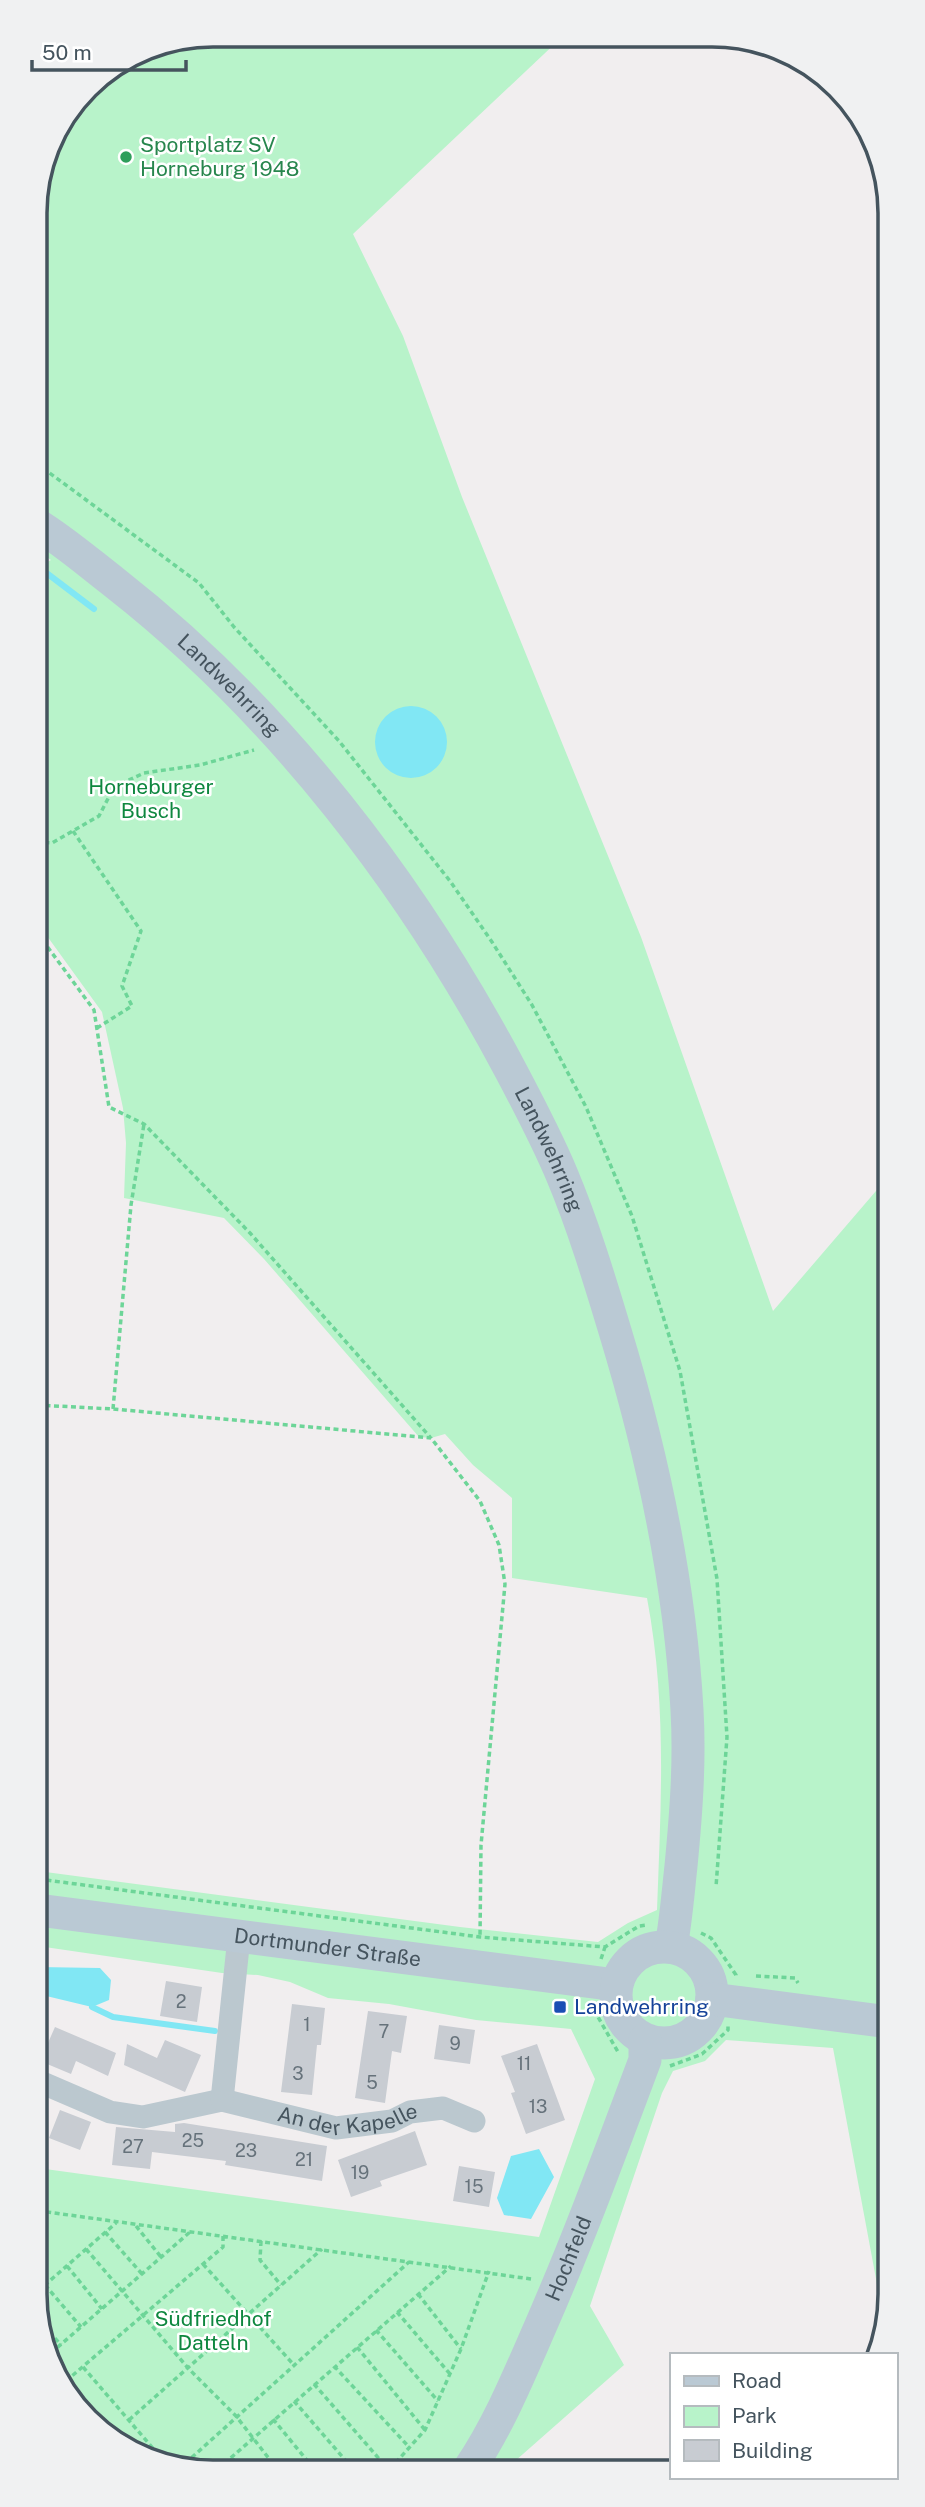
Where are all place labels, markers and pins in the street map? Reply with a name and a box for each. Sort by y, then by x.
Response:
place label: Sportplatz SV Horneburg 1948 [140,132,299,181]
marker: Sportplatz SV Horneburg 1948 [118,149,134,165]
place label: Landwehrring [574,1994,709,2019]
marker: Landwehrring [552,1999,568,2015]

